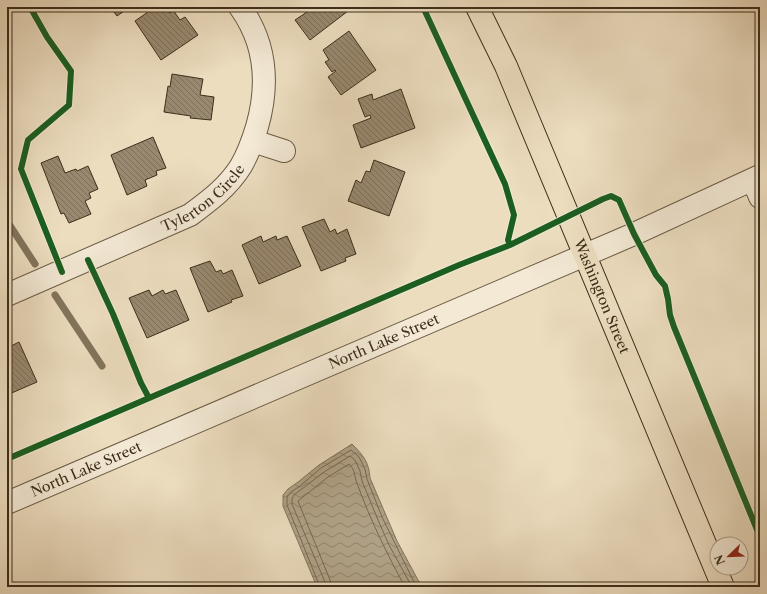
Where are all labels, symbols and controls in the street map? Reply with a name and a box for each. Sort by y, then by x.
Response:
street label: Tylerton Circle [158,161,249,236]
street label: Washington Street [570,235,634,356]
street label: North Lake Street [326,310,442,373]
street label: North Lake Street [28,437,144,501]
north arrow [709,536,749,576]
text: N [711,552,728,567]

